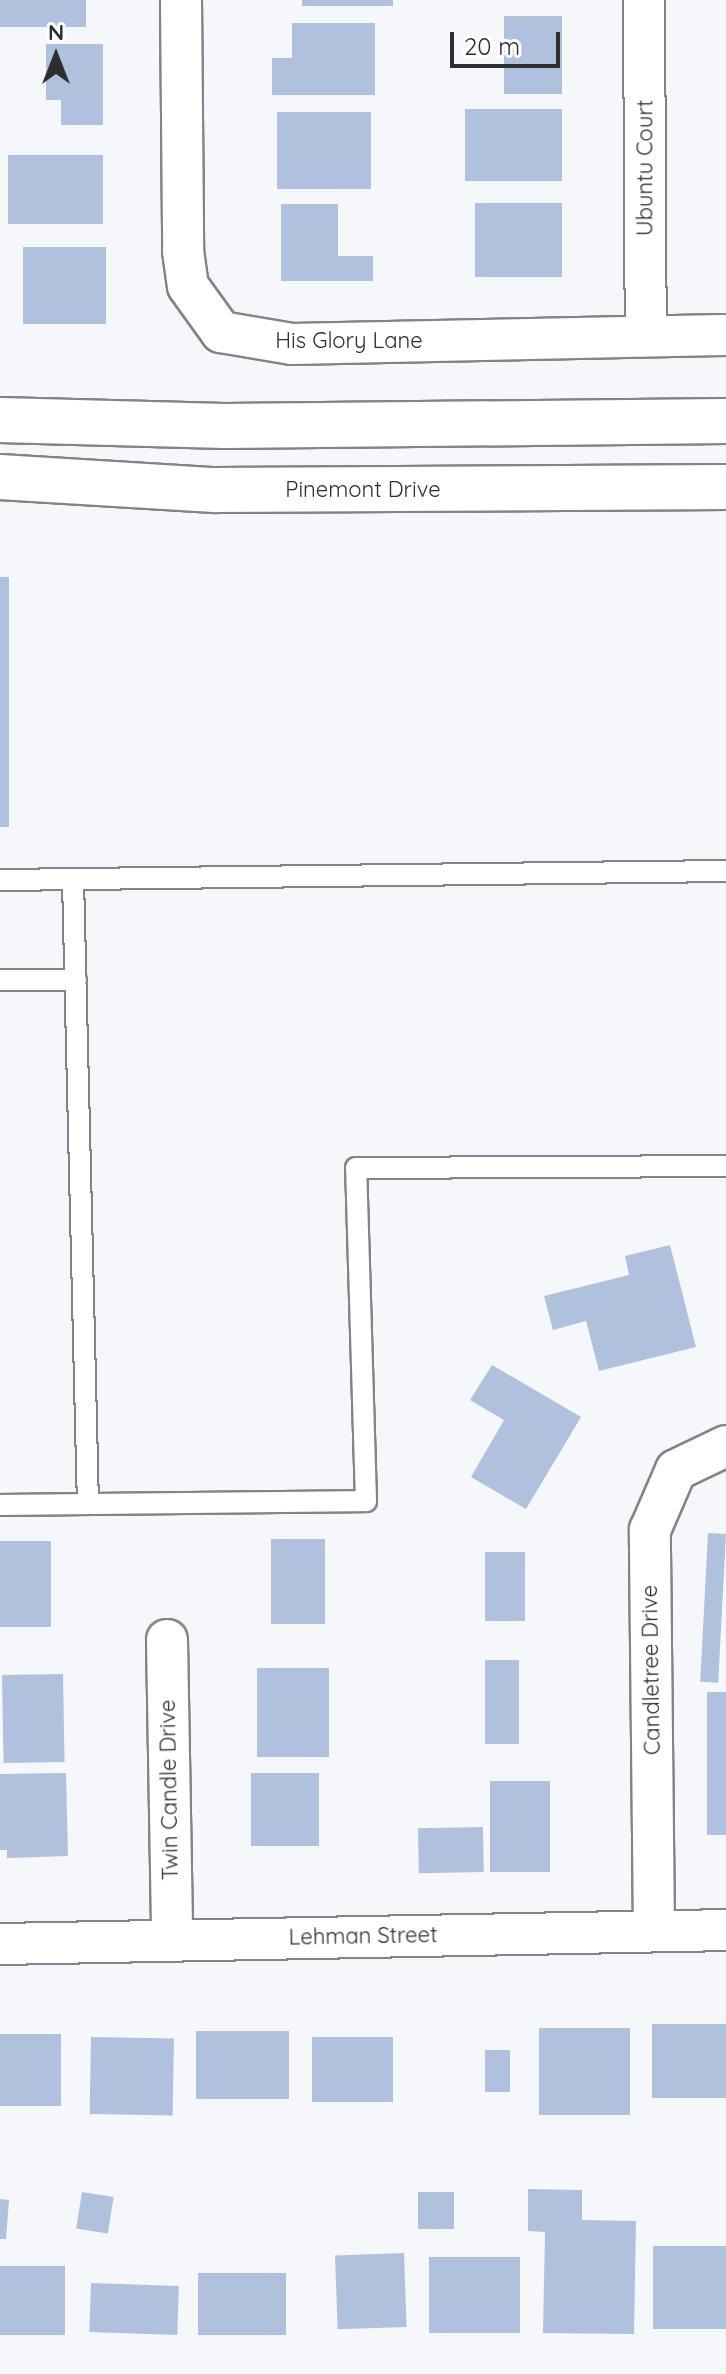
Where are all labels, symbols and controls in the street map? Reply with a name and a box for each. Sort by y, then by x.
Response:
north arrow [16,16,96,96]
scale bar [454,16,564,66]
text: N [48,18,64,46]
text: 20 m [464,31,520,61]
street label: Ubuntu Court [632,100,658,236]
street label: His Glory Lane [275,328,423,354]
street label: Pinemont Drive [285,477,441,503]
street label: Candletree Drive [636,1585,666,1755]
street label: Twin Candle Drive [154,1699,184,1881]
street label: Lehman Street [288,1922,438,1950]

